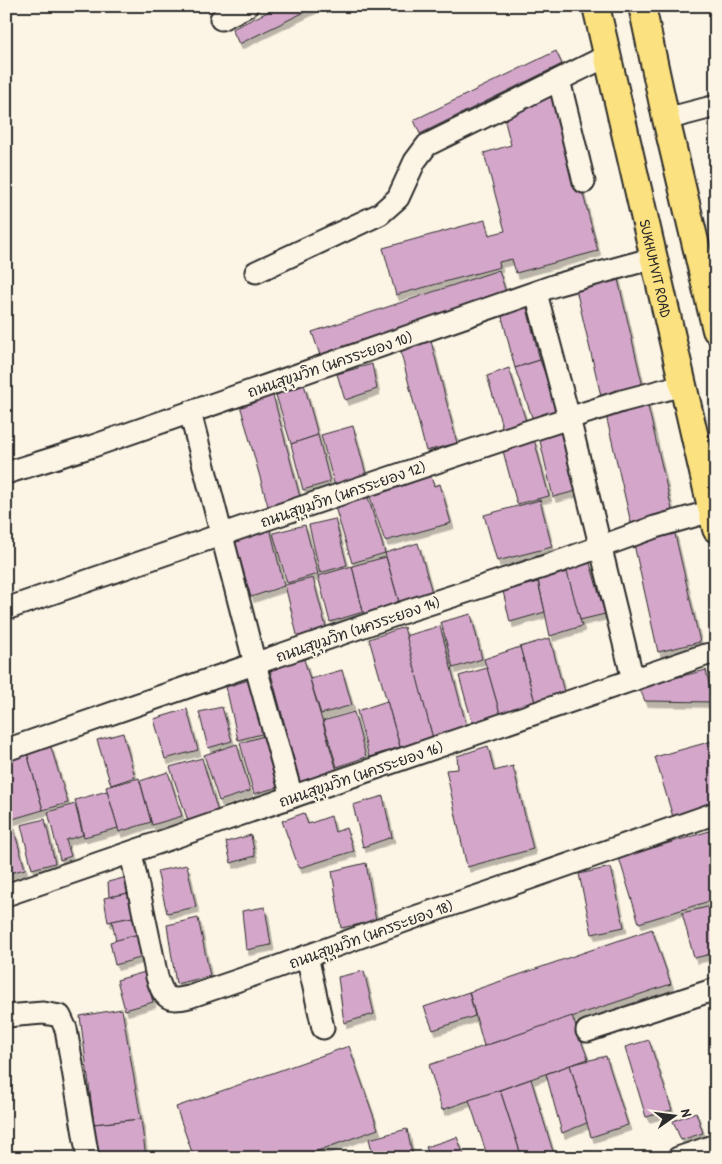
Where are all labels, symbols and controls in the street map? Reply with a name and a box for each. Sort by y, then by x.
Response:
street label: SUKHUMVIT ROAD [635,217,678,320]
street label: ถนนสุขุมวิท (นครระยอง 10) [245,326,416,403]
street label: ถนนสุขุมวิท (นครระยอง 12) [257,456,429,533]
street label: ถนนสุขุมวิท (นครระยอง 14) [273,591,443,668]
street label: ถนนสุขุมวิท (นครระยอง 16) [276,736,446,813]
street label: ถนนสุขุมวิท (นครระยอง 18) [286,895,456,974]
north arrow [650,1092,700,1142]
text: N [677,1107,697,1119]

